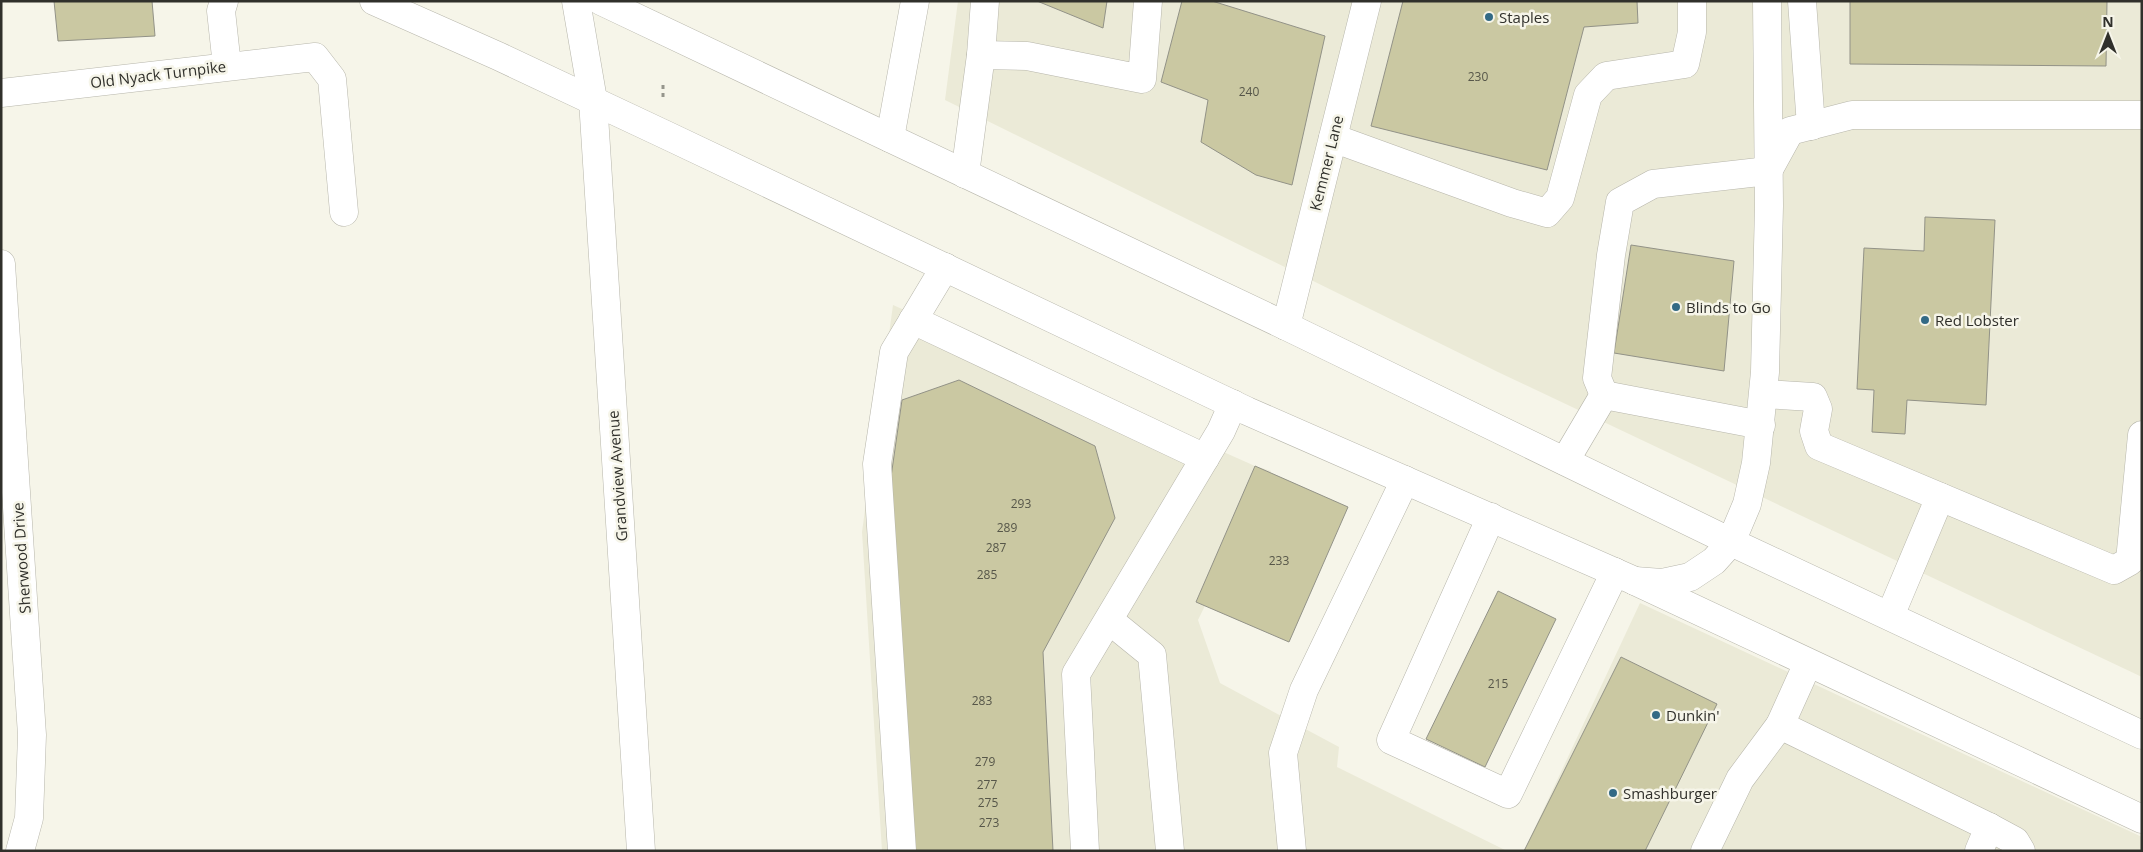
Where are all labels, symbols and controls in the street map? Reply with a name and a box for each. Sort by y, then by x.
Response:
place label: Staples [1499,7,1549,27]
north arrow [2083,10,2133,60]
marker: Staples [1483,11,1495,23]
text: N [2102,12,2114,31]
street label: Old Nyack Turnpike [89,56,227,92]
house number: 230 [1468,68,1488,85]
house number: 240 [1239,83,1259,100]
street label: Kemmer Lane [1304,113,1348,213]
place label: Blinds to Go [1686,297,1771,317]
marker: Blinds to Go [1670,301,1682,313]
place label: Red Lobster [1935,310,2019,330]
marker: Red Lobster [1919,314,1931,326]
street label: Grandview Avenue [602,410,632,542]
house number: 293 [1011,495,1031,512]
street label: Sherwood Drive [7,502,35,614]
house number: 289 [997,519,1017,536]
house number: 287 [986,539,1006,556]
house number: 233 [1269,552,1289,569]
house number: 285 [977,566,997,583]
house number: 215 [1488,675,1508,692]
house number: 283 [972,692,992,709]
place label: Dunkin' [1666,705,1719,725]
marker: Dunkin' [1650,709,1662,721]
house number: 279 [975,753,995,770]
house number: 277 [977,776,997,793]
place label: Smashburger [1623,783,1717,803]
marker: Smashburger [1607,787,1619,799]
house number: 275 [978,794,998,811]
house number: 273 [979,814,999,831]

